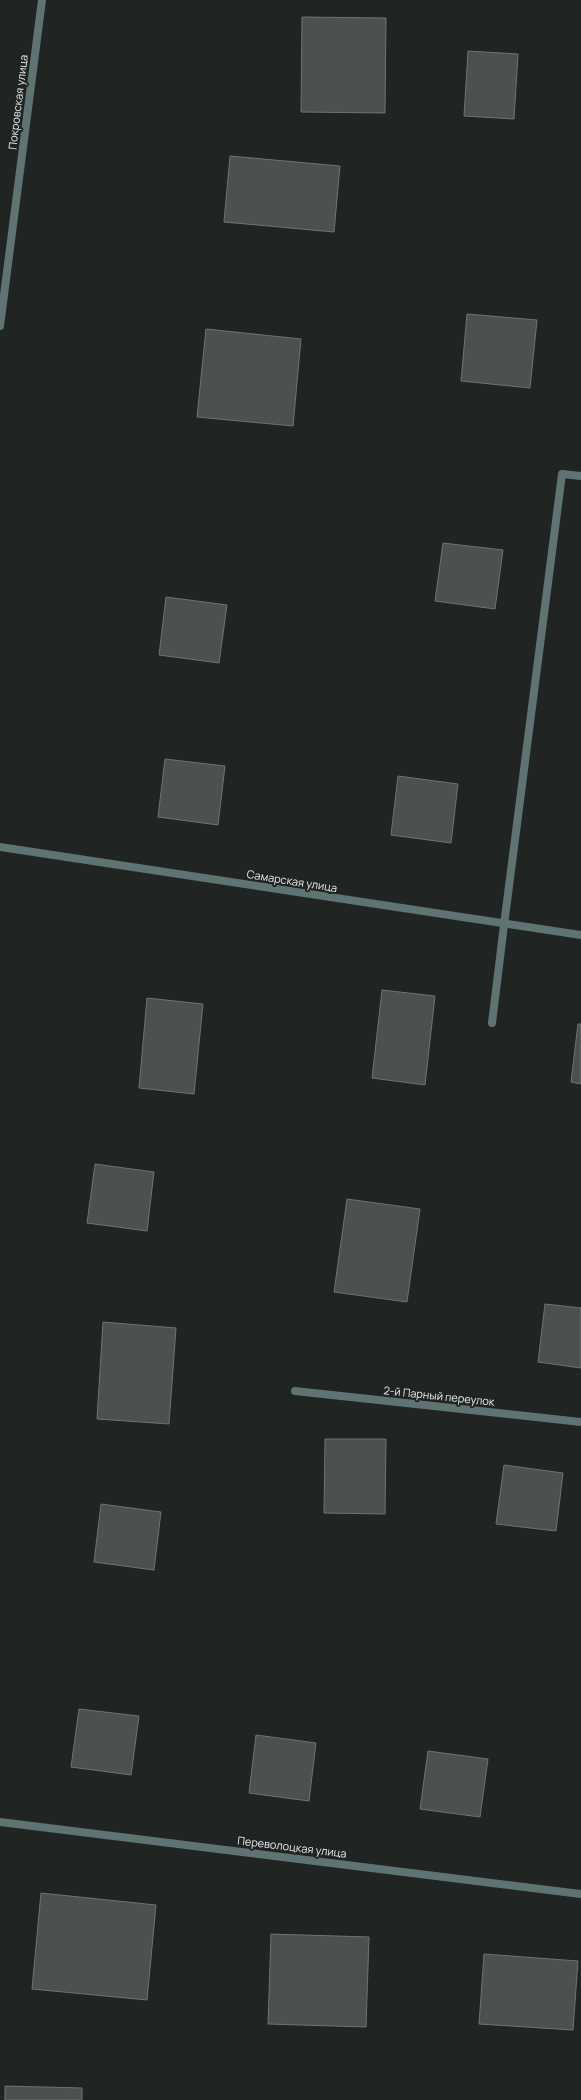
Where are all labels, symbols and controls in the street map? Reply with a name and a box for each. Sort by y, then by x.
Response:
street label: Покровская улица [4,54,31,150]
street label: Самарская улица [246,866,338,895]
street label: 2-й Парный переулок [383,1382,496,1409]
street label: Переволоцкая улица [237,1832,348,1861]

